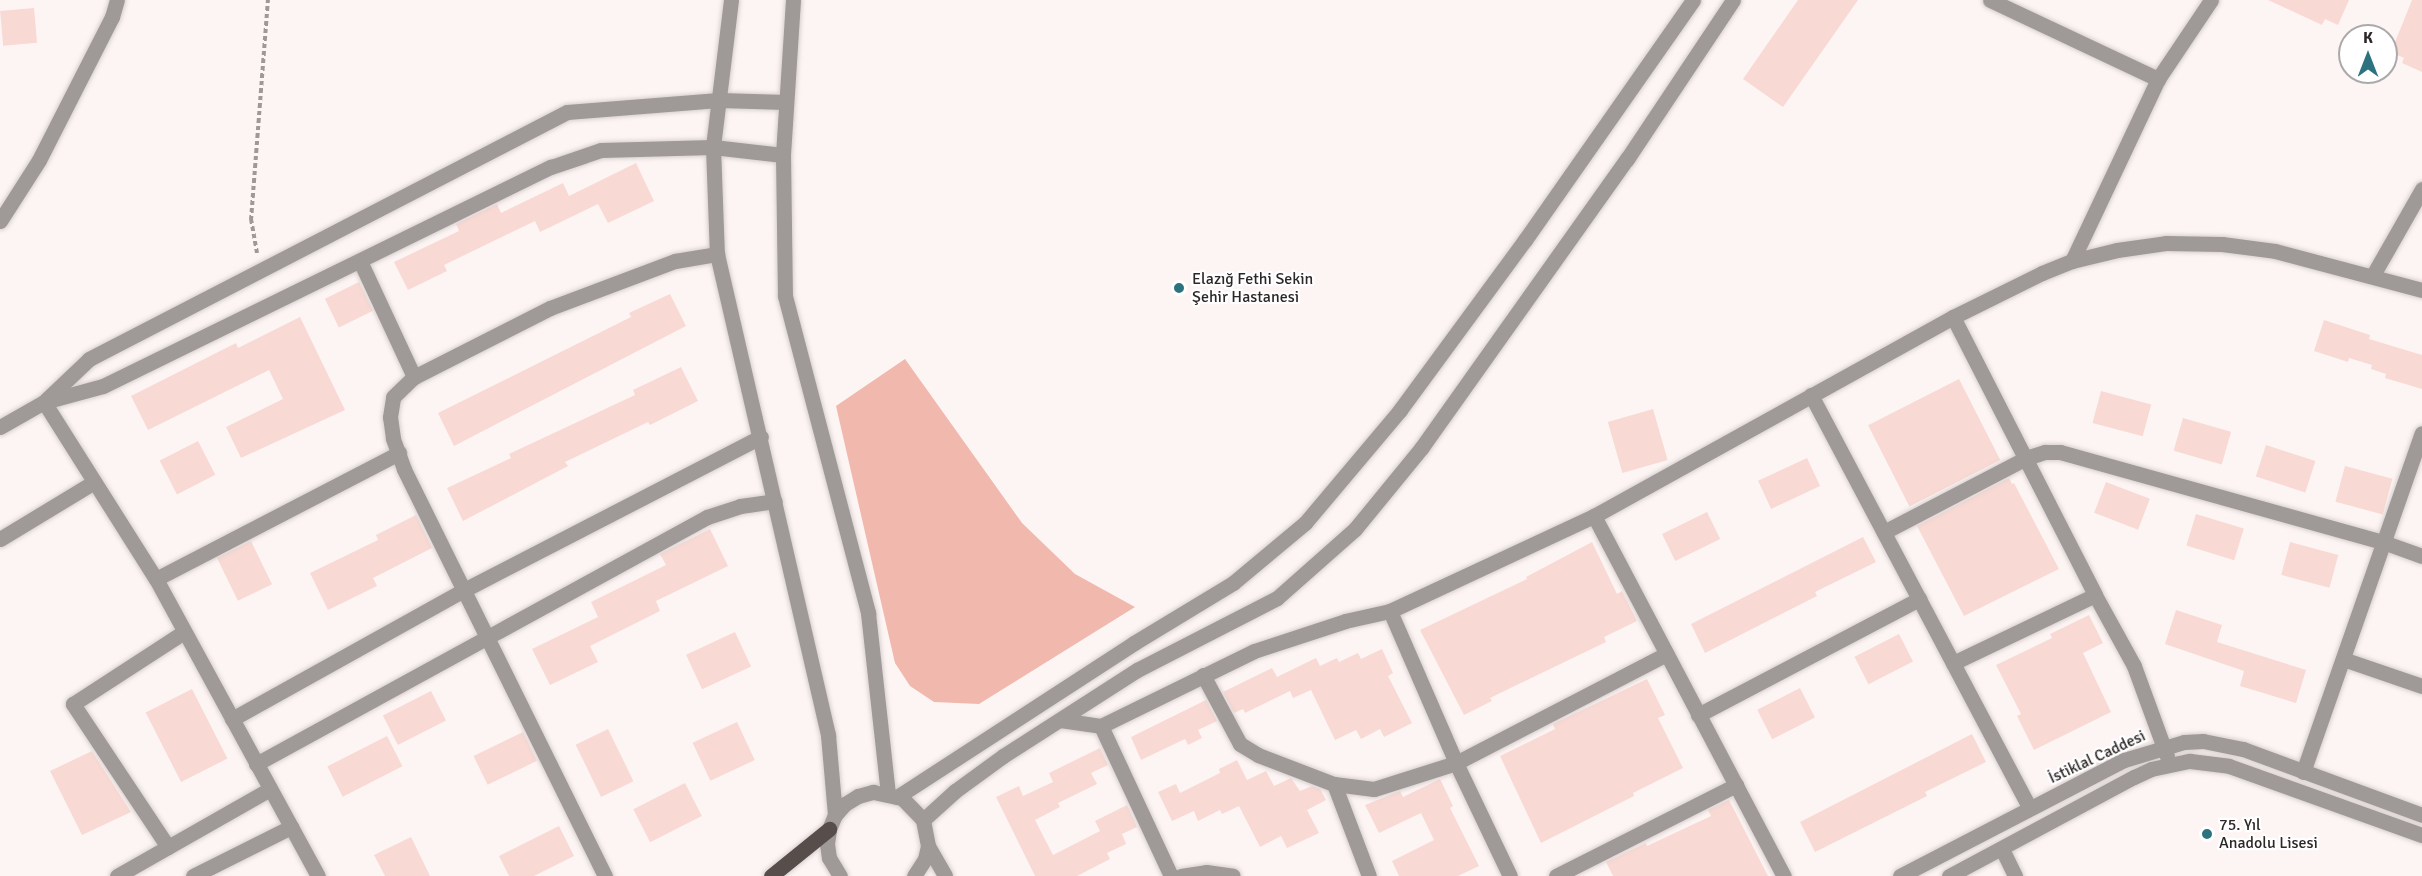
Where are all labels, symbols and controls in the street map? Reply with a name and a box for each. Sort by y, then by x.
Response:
north arrow [2338,24,2398,84]
text: K [2363,28,2373,48]
place label: Elazığ Fethi Sekin Şehir Hastanesi [1192,269,1313,307]
marker: Elazığ Fethi Sekin Şehir Hastanesi [1170,279,1188,297]
street label: İstiklal Caddesi [2046,726,2148,788]
place label: 75. Yıl Anadolu Lisesi [2219,815,2318,853]
marker: 75. Yıl Anadolu Lisesi [2200,827,2214,841]

